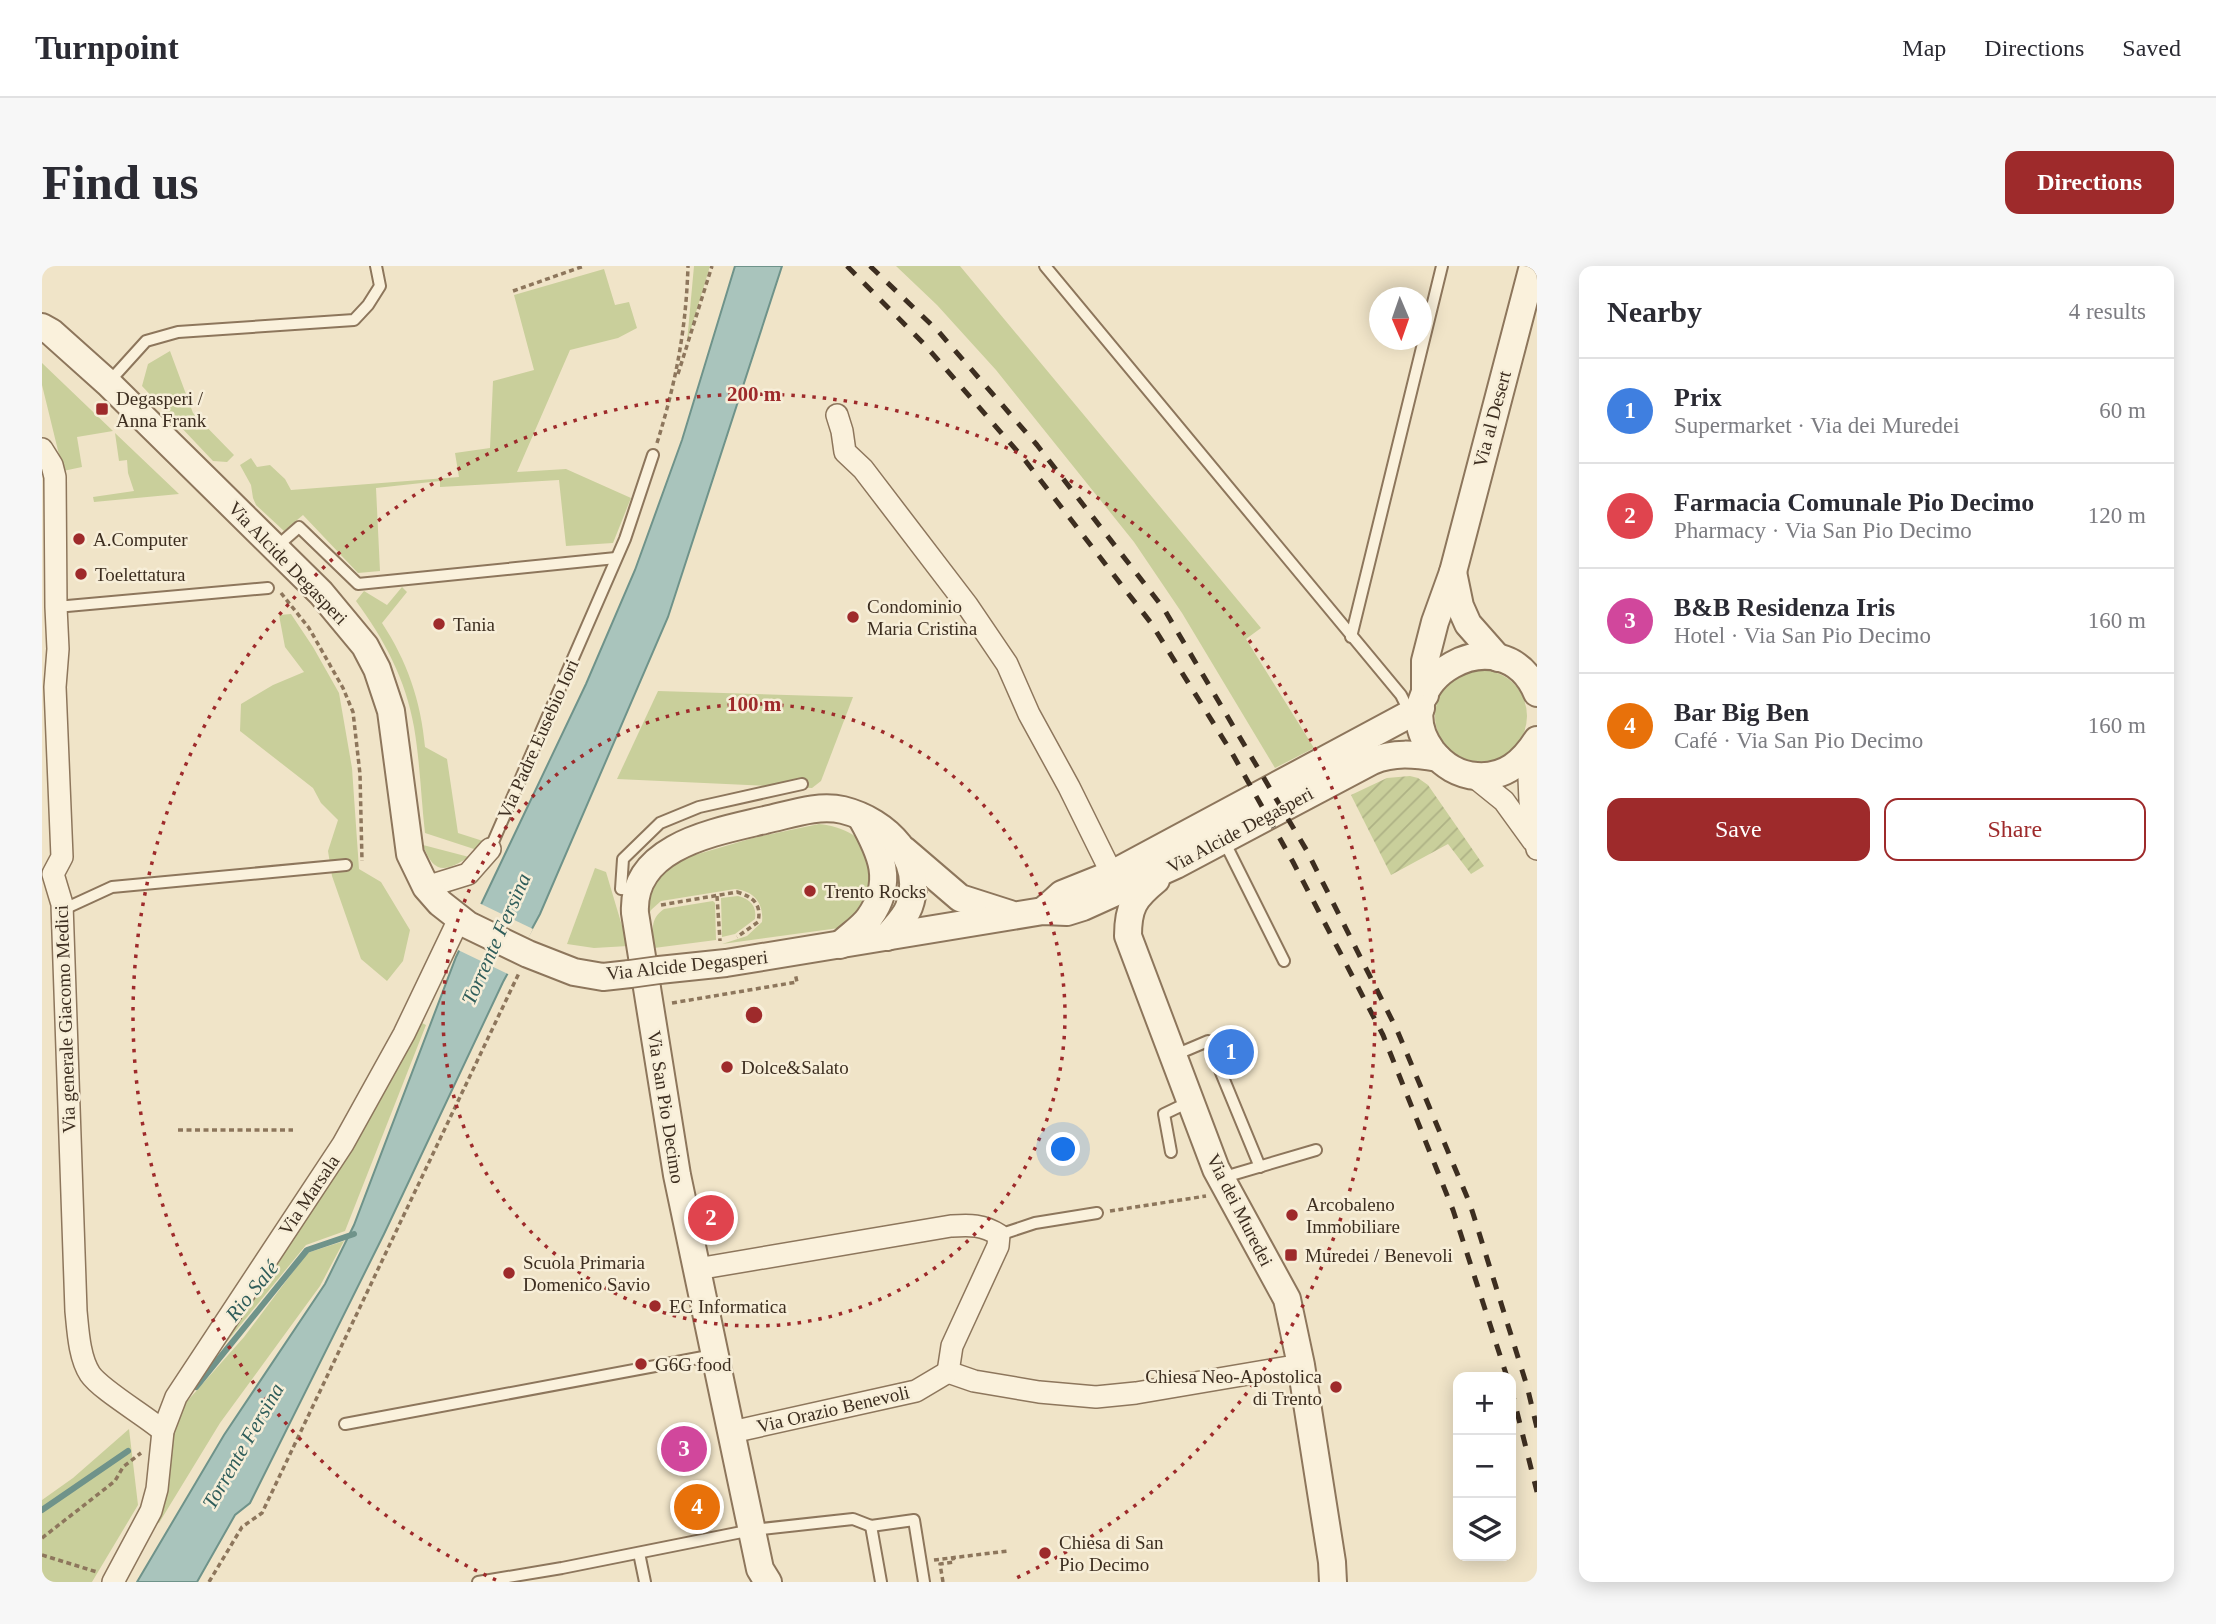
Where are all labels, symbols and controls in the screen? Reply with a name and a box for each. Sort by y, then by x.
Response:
text: Turnpoint [35,30,179,66]
text: Map [1902,35,1946,61]
text: Directions [1984,35,2084,61]
text: Saved [2122,35,2181,61]
button: Directions [2005,151,2174,214]
text: Find us [42,155,199,210]
north arrow [1369,287,1432,350]
text: Nearby [1607,295,1702,328]
text: 4 results [2069,299,2146,324]
street label: Via al Desert [1469,368,1515,470]
text: 200 m [727,382,782,406]
text: Prix [1674,383,1722,412]
place label: Degasperi / Anna Frank [116,388,207,431]
text: 1 [1624,398,1636,423]
text: 60 m [2099,398,2146,423]
marker: Degasperi / Anna Frank [94,401,110,417]
text: Supermarket · Via dei Muredei [1674,413,1960,438]
text: Farmacia Comunale Pio Decimo [1674,488,2034,517]
street label: Via Alcide Degasperi [224,497,352,629]
text: 2 [1624,503,1636,528]
text: 120 m [2088,503,2146,528]
text: Pharmacy · Via San Pio Decimo [1674,518,1972,543]
place label: A.Computer [93,529,188,550]
marker: A.Computer [71,531,87,547]
place label: Toelettatura [95,564,186,585]
marker: Toelettatura [73,566,89,582]
text: B&B Residenza Iris [1674,593,1895,622]
place label: Condominio Maria Cristina [867,596,978,639]
text: 3 [1624,608,1636,633]
text: 160 m [2088,608,2146,633]
marker: Condominio Maria Cristina [845,609,861,625]
place label: Tania [453,614,495,635]
marker: Tania [431,616,447,632]
text: Hotel · Via San Pio Decimo [1674,623,1931,648]
street label: Via Padre Eusebio Iori [493,656,583,822]
text: 100 m [727,692,782,716]
text: Bar Big Ben [1674,698,1809,727]
text: 4 [1624,713,1636,738]
text: 160 m [2088,713,2146,738]
text: Café · Via San Pio Decimo [1674,728,1923,753]
street label: Via Alcide Degasperi [1163,783,1317,877]
button: Save [1607,798,1870,861]
button: Share [1884,798,2146,861]
water label: Torrente Fersina [456,870,536,1008]
place label: Trento Rocks [824,881,926,902]
marker: Trento Rocks [802,883,818,899]
street label: Via generale Giacomo Medici [51,905,79,1133]
street label: Via Alcide Degasperi [605,946,769,984]
centre of rings [742,1003,766,1027]
pin: 1 [1208,1026,1254,1078]
street label: Via San Pio Decimo [644,1029,688,1185]
place label: Dolce&Salato [741,1057,849,1078]
marker: Dolce&Salato [719,1059,735,1075]
your location [1046,1132,1080,1166]
street label: Via Marsala [275,1150,344,1239]
street label: Via dei Muredei [1203,1150,1277,1270]
pin: 2 [688,1192,734,1244]
place label: Arcobaleno Immobiliare [1306,1194,1400,1237]
marker: Arcobaleno Immobiliare [1284,1207,1300,1223]
place label: Muredei / Benevoli [1305,1245,1453,1266]
marker: Muredei / Benevoli [1283,1247,1299,1263]
place label: Scuola Primaria Domenico Savio [523,1252,650,1295]
water label: Rio Salé [220,1255,285,1327]
marker: Scuola Primaria Domenico Savio [501,1265,517,1281]
place label: EC Informatica [669,1296,787,1317]
marker: EC Informatica [647,1298,663,1314]
place label: G6G food [655,1354,732,1375]
marker: G6G food [633,1356,649,1372]
place label: Chiesa Neo-Apostolica di Trento [1145,1366,1323,1409]
map controls [1453,1372,1516,1561]
button: + [1453,1372,1516,1435]
water label: Torrente Fersina [197,1379,289,1513]
marker: Chiesa Neo-Apostolica di Trento [1328,1379,1344,1395]
street label: Via Orazio Benevoli [755,1381,911,1437]
pin: 3 [661,1423,707,1475]
button: − [1453,1435,1516,1498]
pin: 4 [674,1481,720,1533]
button: layers [1453,1498,1516,1561]
place label: Chiesa di San Pio Decimo [1059,1532,1164,1575]
marker: Chiesa di San Pio Decimo [1037,1545,1053,1561]

